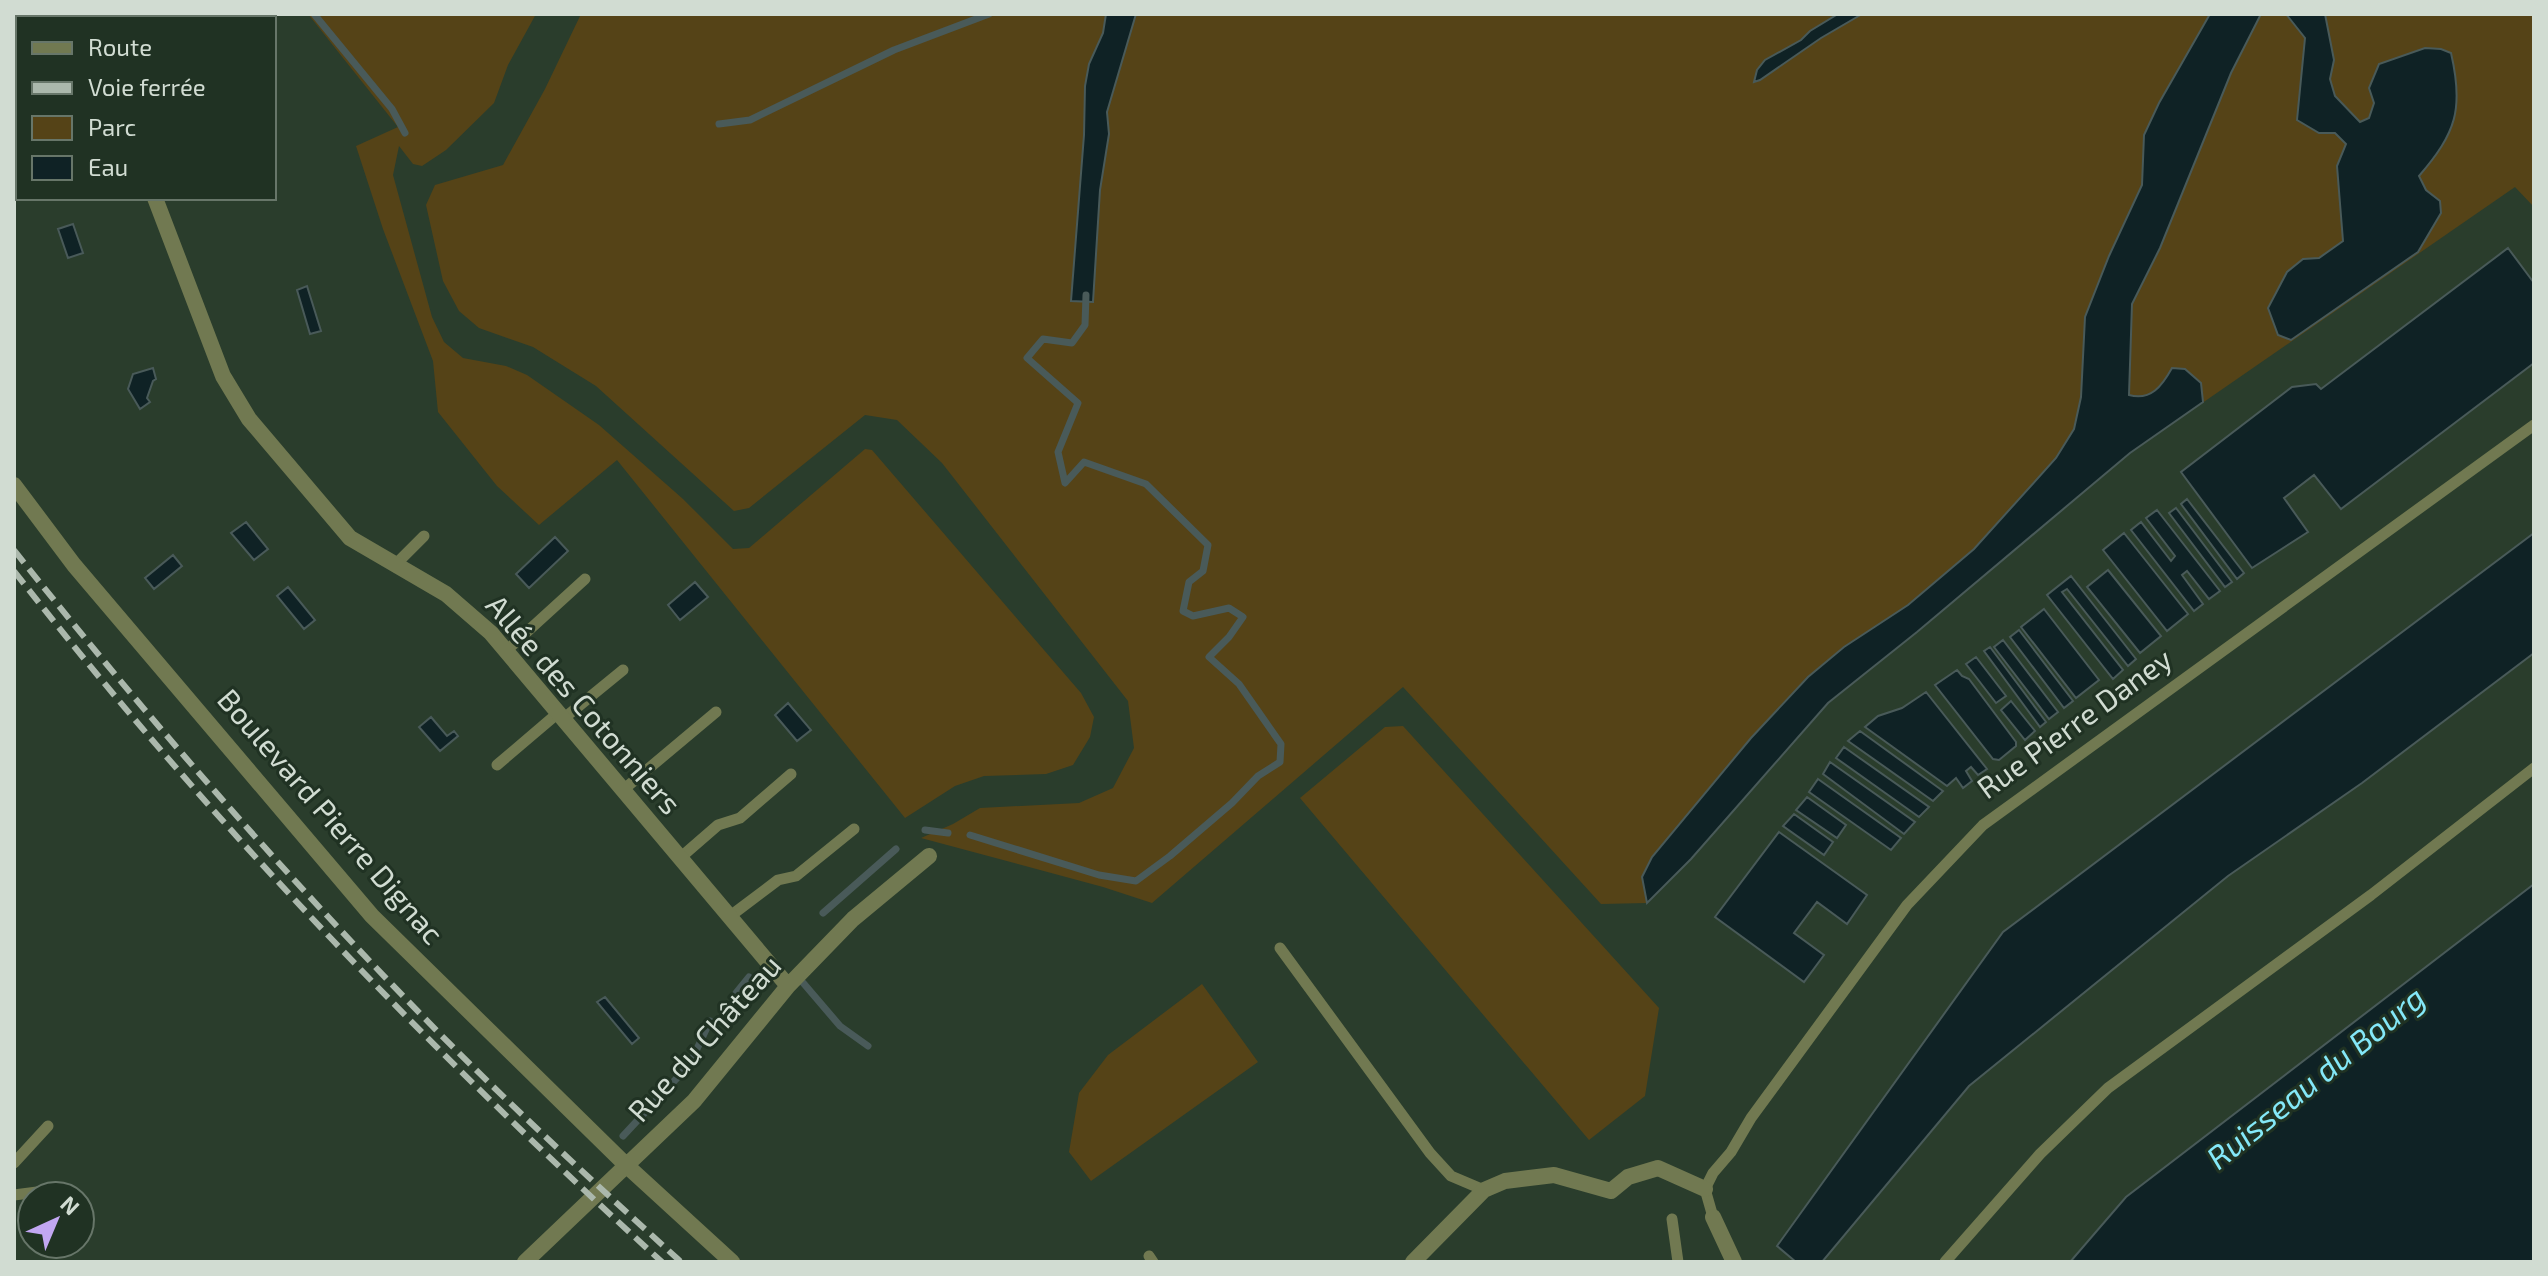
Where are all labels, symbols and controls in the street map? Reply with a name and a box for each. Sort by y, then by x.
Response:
legend [16,16,276,200]
text: Route [88,32,152,61]
text: Voie ferrée [88,72,206,101]
text: Parc [88,112,136,141]
text: Eau [88,152,128,181]
street label: Allée des Cotonniers [479,587,690,821]
street label: Rue Pierre Daney [1969,640,2178,805]
street label: Boulevard Pierre Dignac [211,681,452,950]
street label: Rue du Château [619,947,788,1128]
water label: Ruisseau du Bourg [2198,977,2432,1177]
north arrow [16,1180,96,1260]
text: N [56,1190,85,1220]

